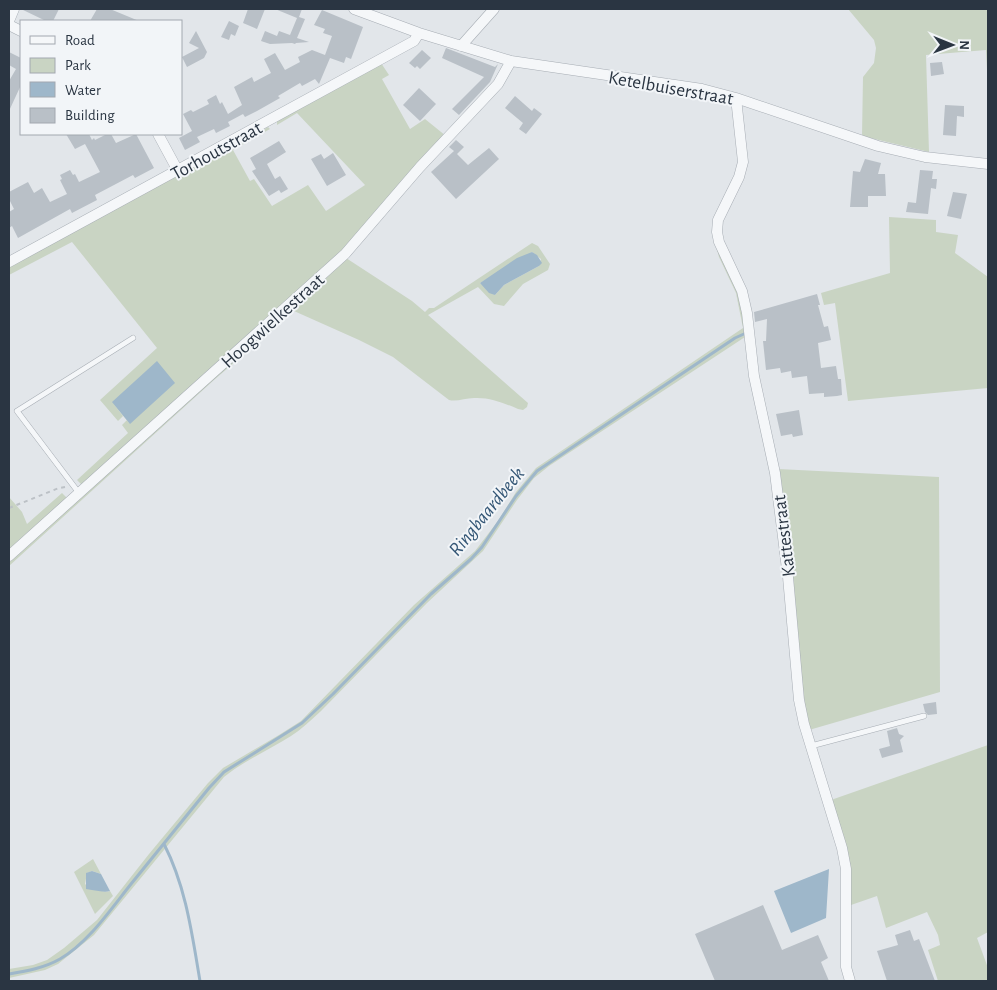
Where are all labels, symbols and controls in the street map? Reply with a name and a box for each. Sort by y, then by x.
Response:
legend [20,20,182,135]
north arrow [927,20,977,70]
text: Road [65,33,95,48]
text: N [957,40,971,50]
text: Park [65,58,91,73]
street label: Ketelbuiserstraat [607,68,735,109]
text: Water [65,83,101,98]
text: Building [65,108,115,123]
street label: Torhoutstraat [168,119,265,184]
street label: Hoogwielkestraat [218,270,328,372]
water label: Ringbaardbeek [445,463,529,560]
street label: Kattestraat [770,494,799,578]

